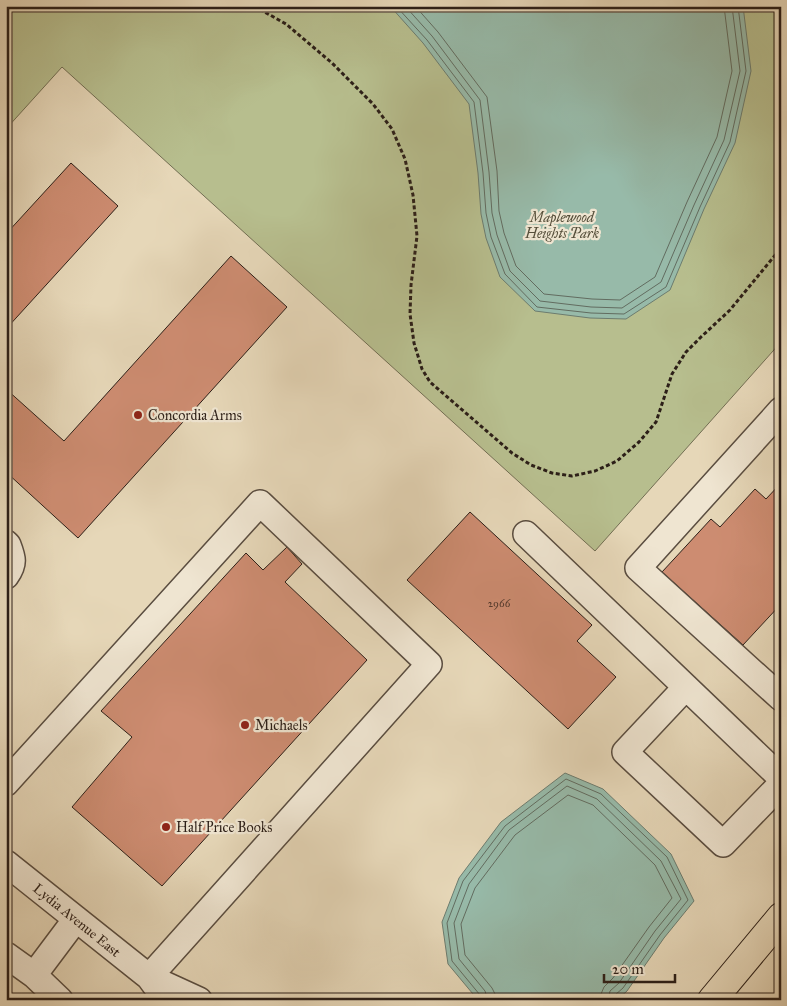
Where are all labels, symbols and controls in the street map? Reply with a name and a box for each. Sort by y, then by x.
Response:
park label: Maplewood Heights Park [524,209,600,242]
place label: Concordia Arms [148,407,242,424]
marker: Concordia Arms [132,409,144,421]
house number: 2966 [488,597,511,610]
place label: Michaels [255,717,308,734]
marker: Michaels [239,719,251,731]
place label: Half Price Books [176,819,272,836]
marker: Half Price Books [160,821,172,833]
street label: Lydia Avenue East [30,880,124,961]
scale bar [604,951,676,983]
text: 20 m [612,960,644,978]

